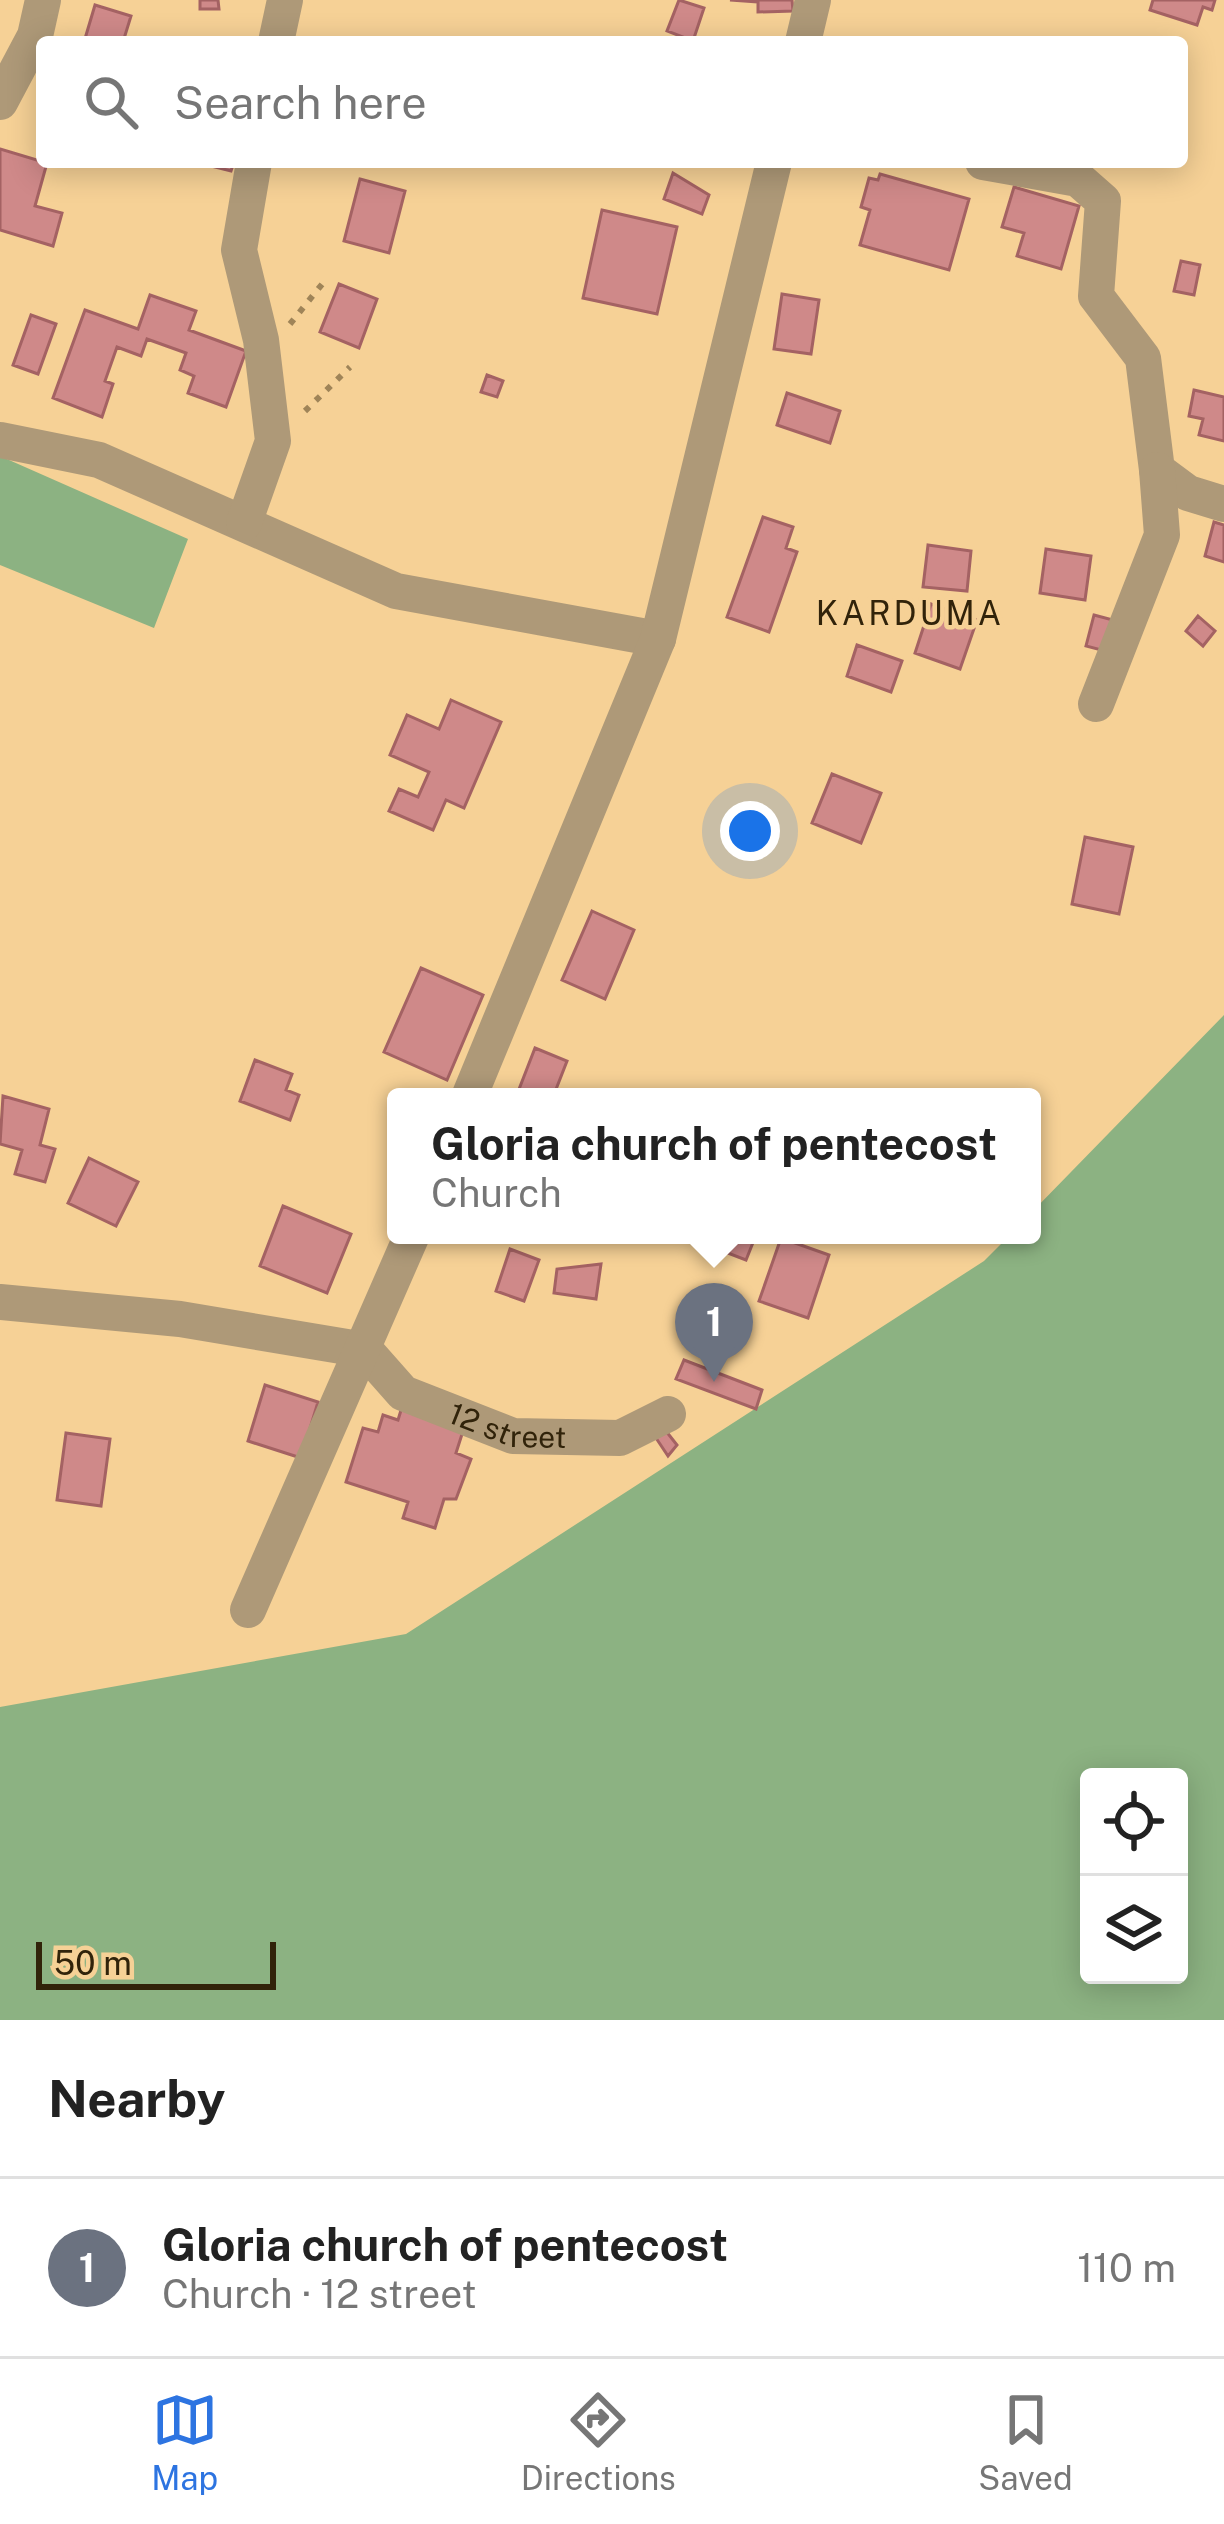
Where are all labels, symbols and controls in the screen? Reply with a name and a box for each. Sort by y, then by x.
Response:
search box [36,36,1188,168]
icon: search [78,69,144,135]
text: Search here [174,76,427,129]
district label: KARDUMA [816,594,1004,632]
your location [720,801,780,861]
popup [387,1088,1041,1244]
text: Gloria church of pentecost [431,1117,997,1170]
text: Church [431,1170,562,1216]
pin: 1 [675,1283,753,1382]
street label: 12 street [444,1395,567,1455]
map controls [1080,1768,1188,1984]
button: locate [1080,1768,1188,1876]
button: layers [1080,1876,1188,1984]
scale bar [36,1936,276,1989]
text: 50 m [54,1944,132,1982]
text: Nearby [48,2069,225,2128]
text: Gloria church of pentecost [162,2218,728,2271]
text: 1 [79,2245,95,2291]
text: 110 m [1077,2245,1176,2291]
text: Church · 12 street [162,2271,477,2317]
tab: Map [151,2387,218,2497]
tab: Directions [521,2387,676,2497]
tab: Saved [978,2387,1073,2497]

